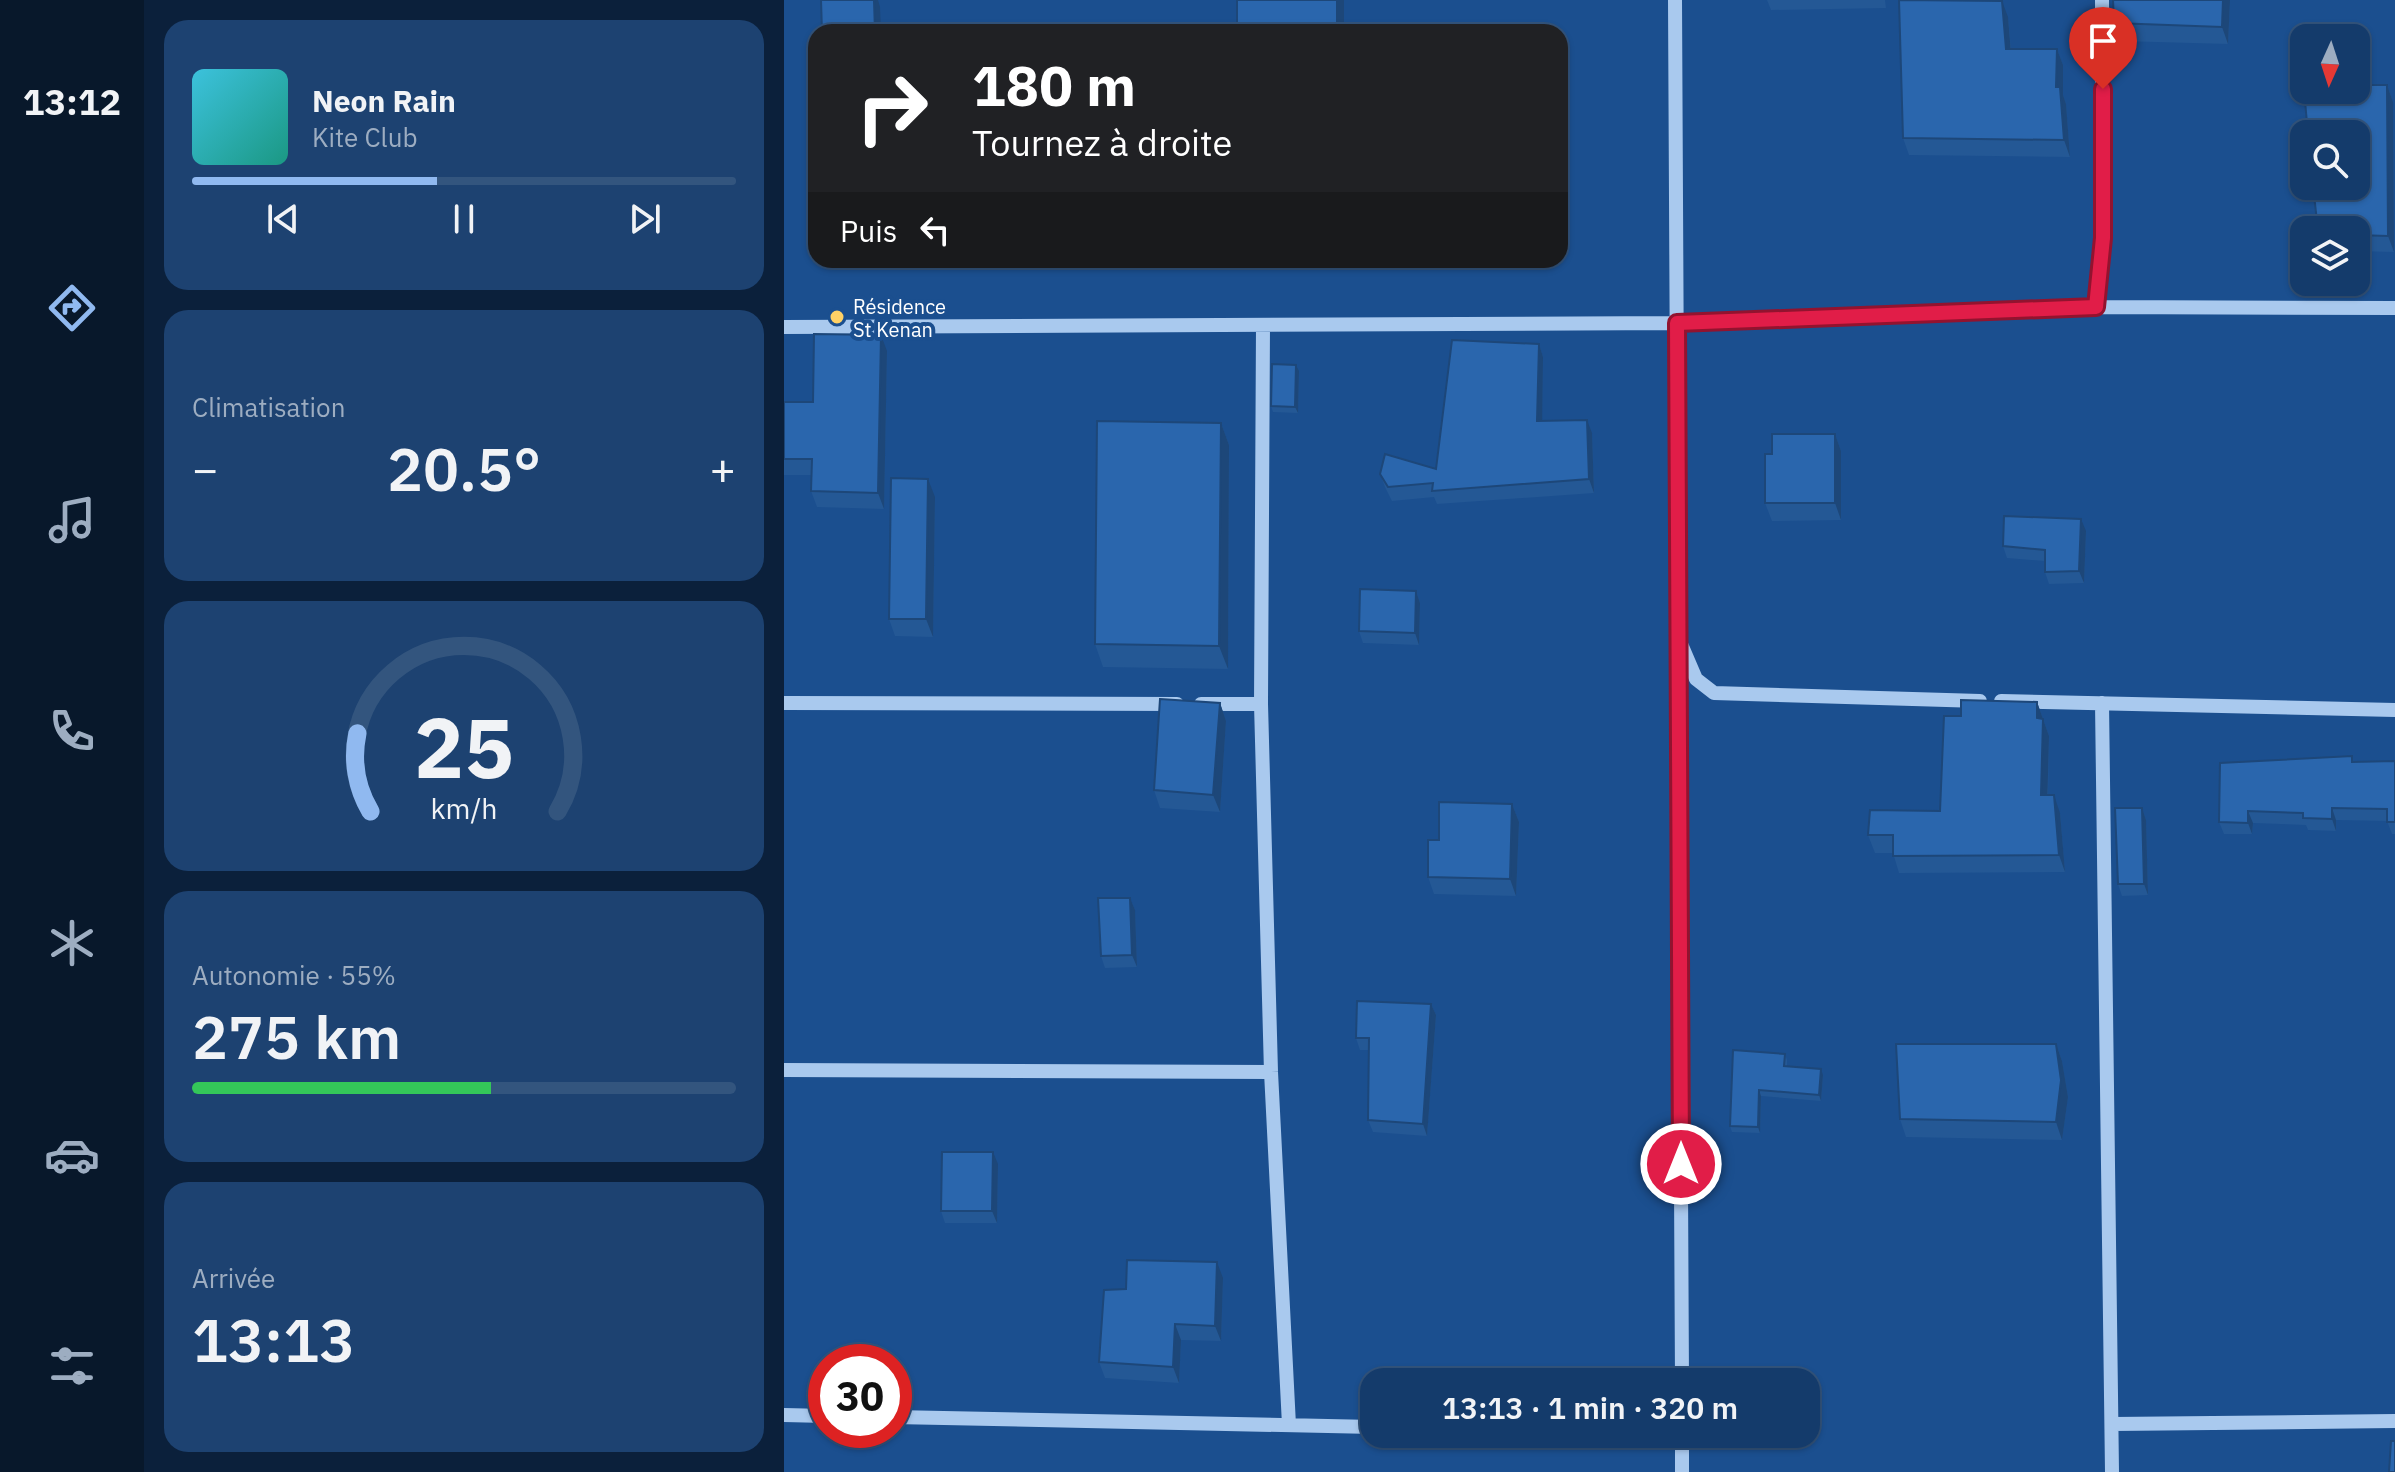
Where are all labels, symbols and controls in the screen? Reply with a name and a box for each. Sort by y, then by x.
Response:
pin [2069,7,2137,89]
icon: arrive [2081,19,2125,63]
north arrow [2290,24,2370,104]
map controls [2290,24,2370,296]
text: 180 m [972,49,1136,121]
icon: right [840,56,944,160]
text: 13:12 [23,78,121,125]
text: Neon Rain [312,81,456,120]
text: Tournez à droite [972,119,1232,166]
text: Kite Club [312,120,417,154]
button: search [2290,120,2370,200]
icon: previous [261,197,305,241]
icon: pause [442,197,486,241]
icon: next [623,197,667,241]
icon: left [913,208,957,252]
text: Puis [840,211,897,250]
button: layers [2290,216,2370,296]
icon: directions [44,280,100,336]
place label: Résidence St Kenan [853,293,946,343]
marker: Résidence St Kenan [828,308,846,326]
text: Climatisation [192,390,345,424]
text: 20.5° [387,429,541,508]
text: − [192,440,218,497]
text: + [710,440,736,497]
icon: music [44,492,100,548]
text: 25 [414,693,514,801]
icon: phone [44,703,100,759]
text: km/h [430,790,498,827]
icon: climate [44,915,100,971]
text: Autonomie · 55% [192,958,396,992]
text: 275 km [192,997,401,1076]
position arrow [1639,1122,1723,1206]
icon: car [44,1127,100,1183]
text: Arrivée [192,1261,275,1295]
text: 13:13 [192,1300,355,1379]
icon: filters [44,1338,100,1394]
speed limit sign: 30 [808,1344,912,1448]
text: 13:13 · 1 min · 320 m [1442,1388,1738,1427]

